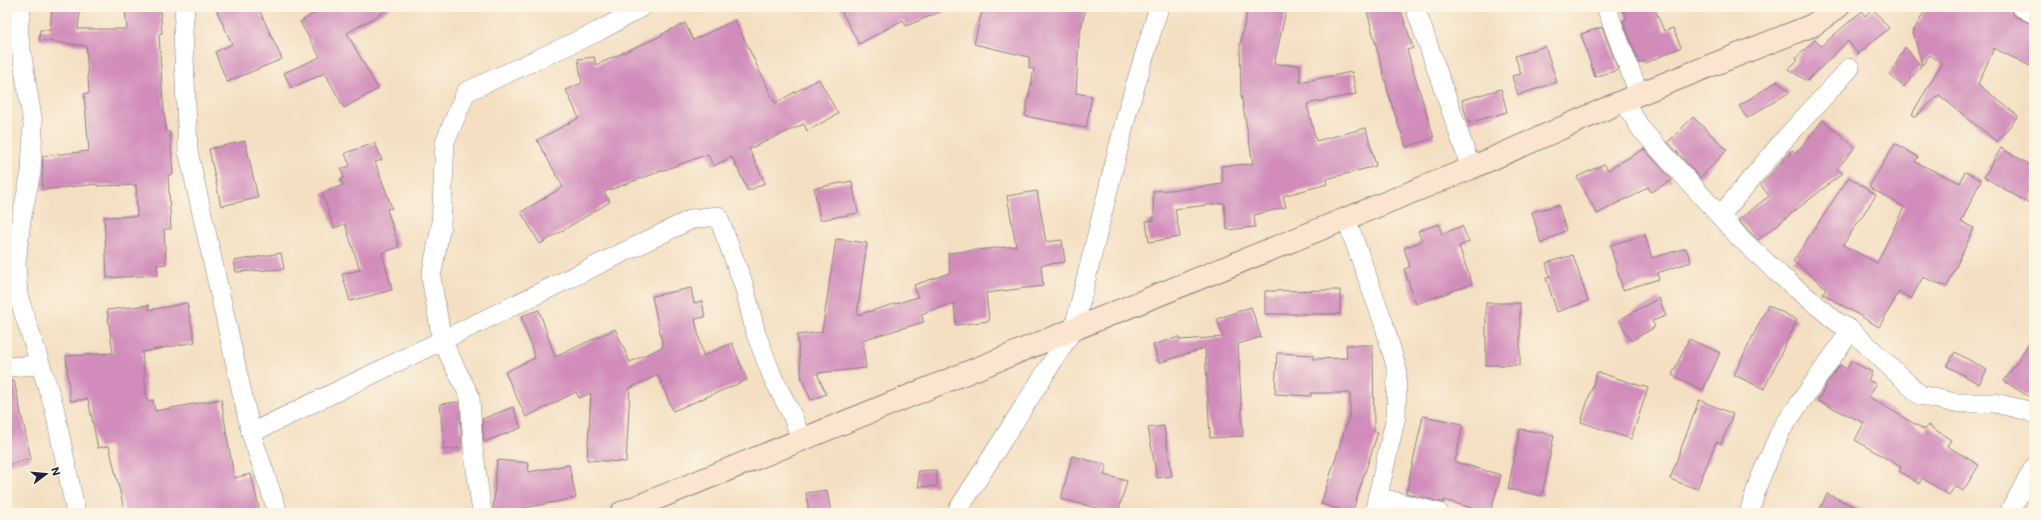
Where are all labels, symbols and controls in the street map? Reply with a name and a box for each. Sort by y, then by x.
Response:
north arrow [26,454,66,494]
text: N [48,466,63,477]

